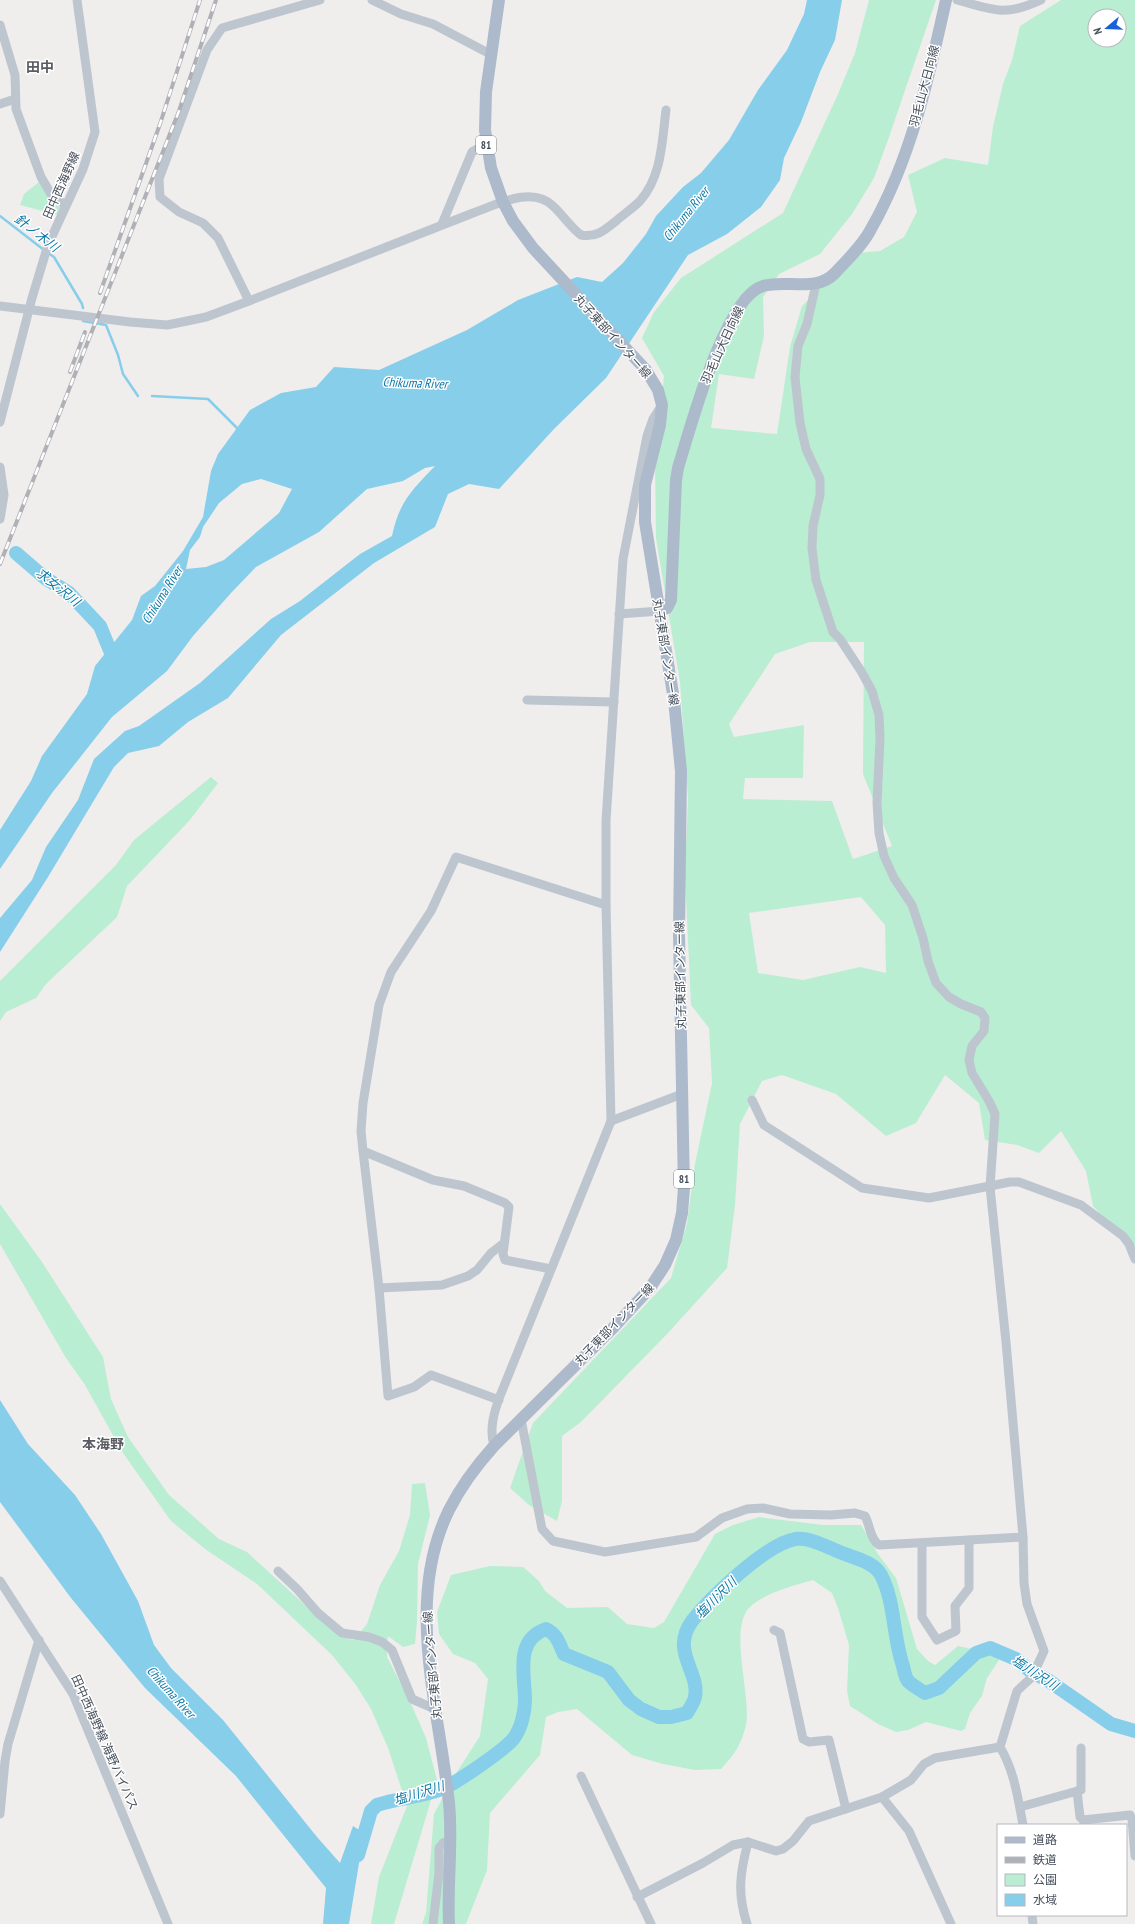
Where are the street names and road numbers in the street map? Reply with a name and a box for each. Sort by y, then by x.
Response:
street label: 羽毛山大日向線 [906,43,942,129]
road number: 81 [476,136,496,154]
street label: 田中西海野線 [40,149,82,221]
street label: 丸子東部インター線 [571,291,655,381]
street label: 羽毛山大日向線 [697,304,747,386]
street label: 丸子東部インター線 [650,597,682,707]
street label: 丸子東部インター線 [672,921,688,1029]
road number: 81 [674,1170,694,1188]
street label: 丸子東部インター線 [571,1280,657,1368]
street label: 丸子東部インター線 [420,1611,444,1719]
street label: 田中西海野線 海野バイパス [68,1672,142,1812]

